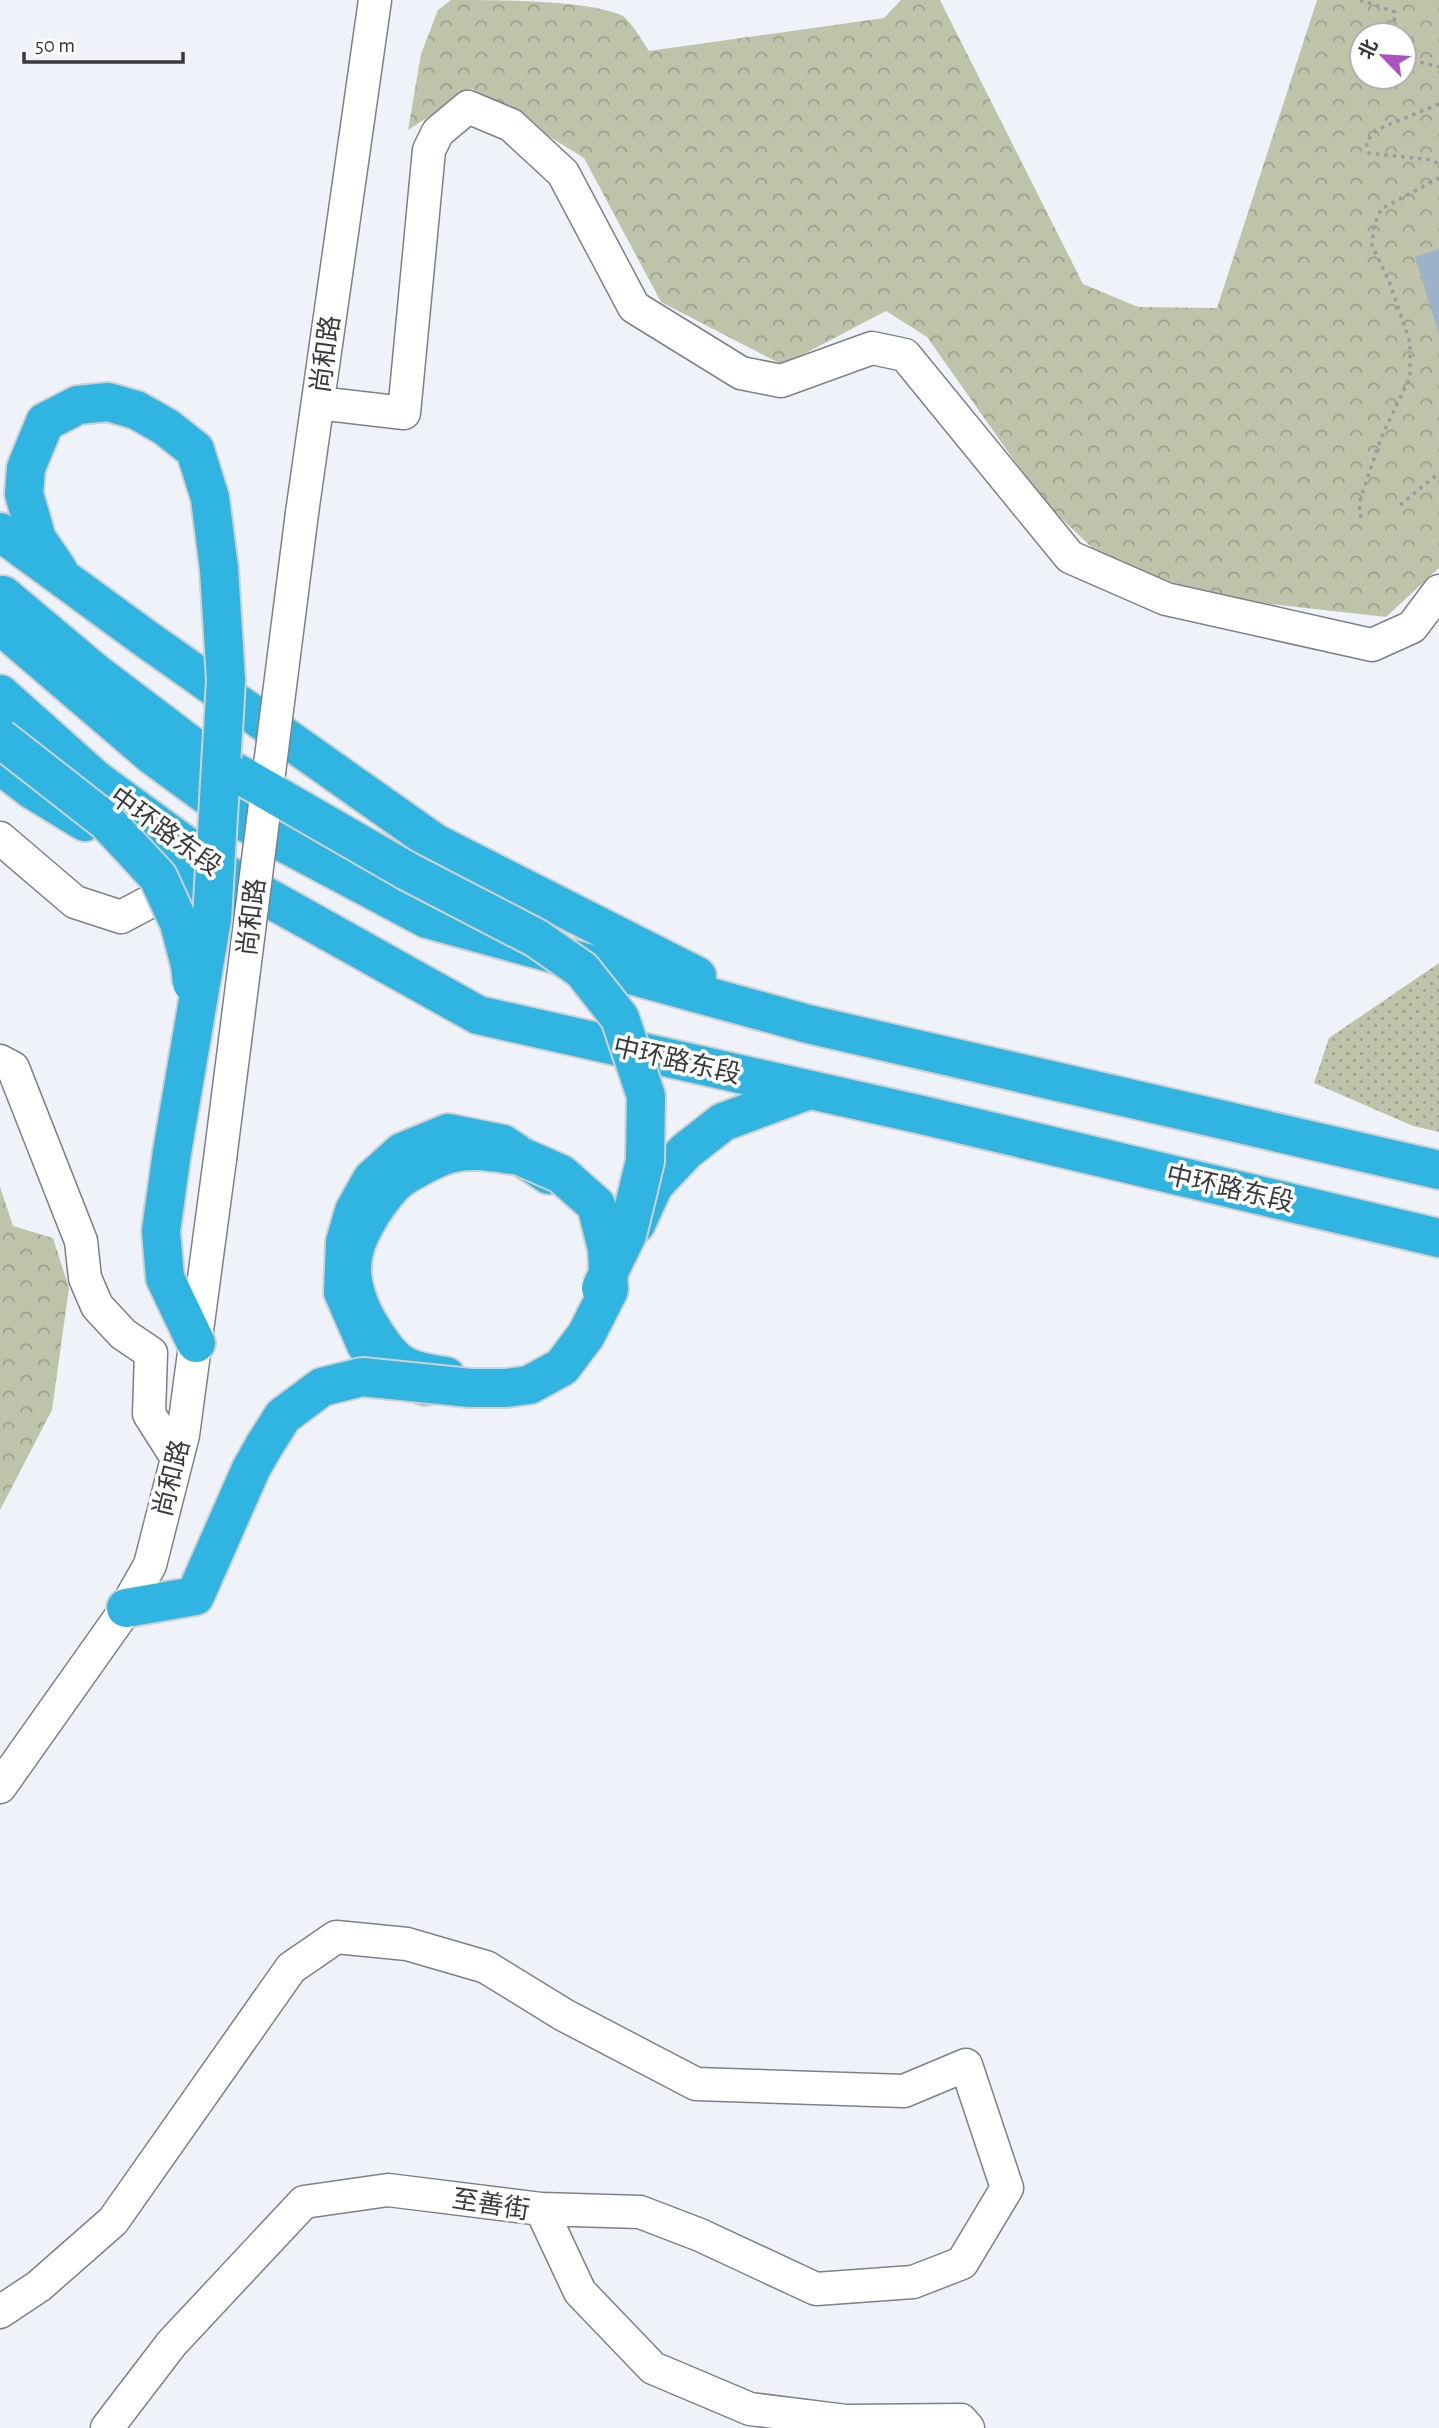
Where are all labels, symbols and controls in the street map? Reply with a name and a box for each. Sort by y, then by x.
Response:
scale bar [24,21,184,65]
north arrow [1348,21,1418,91]
text: 50 m [35,35,75,56]
text: 北 [1355,36,1382,62]
street label: 尚和路 [307,314,344,395]
street label: 中环路东段 [105,781,227,881]
street label: 尚和路 [233,877,270,957]
street label: 中环路东段 [611,1032,743,1088]
street label: 中环路东段 [1164,1160,1296,1216]
street label: 尚和路 [149,1437,194,1519]
street label: 至善街 [450,2185,532,2224]

